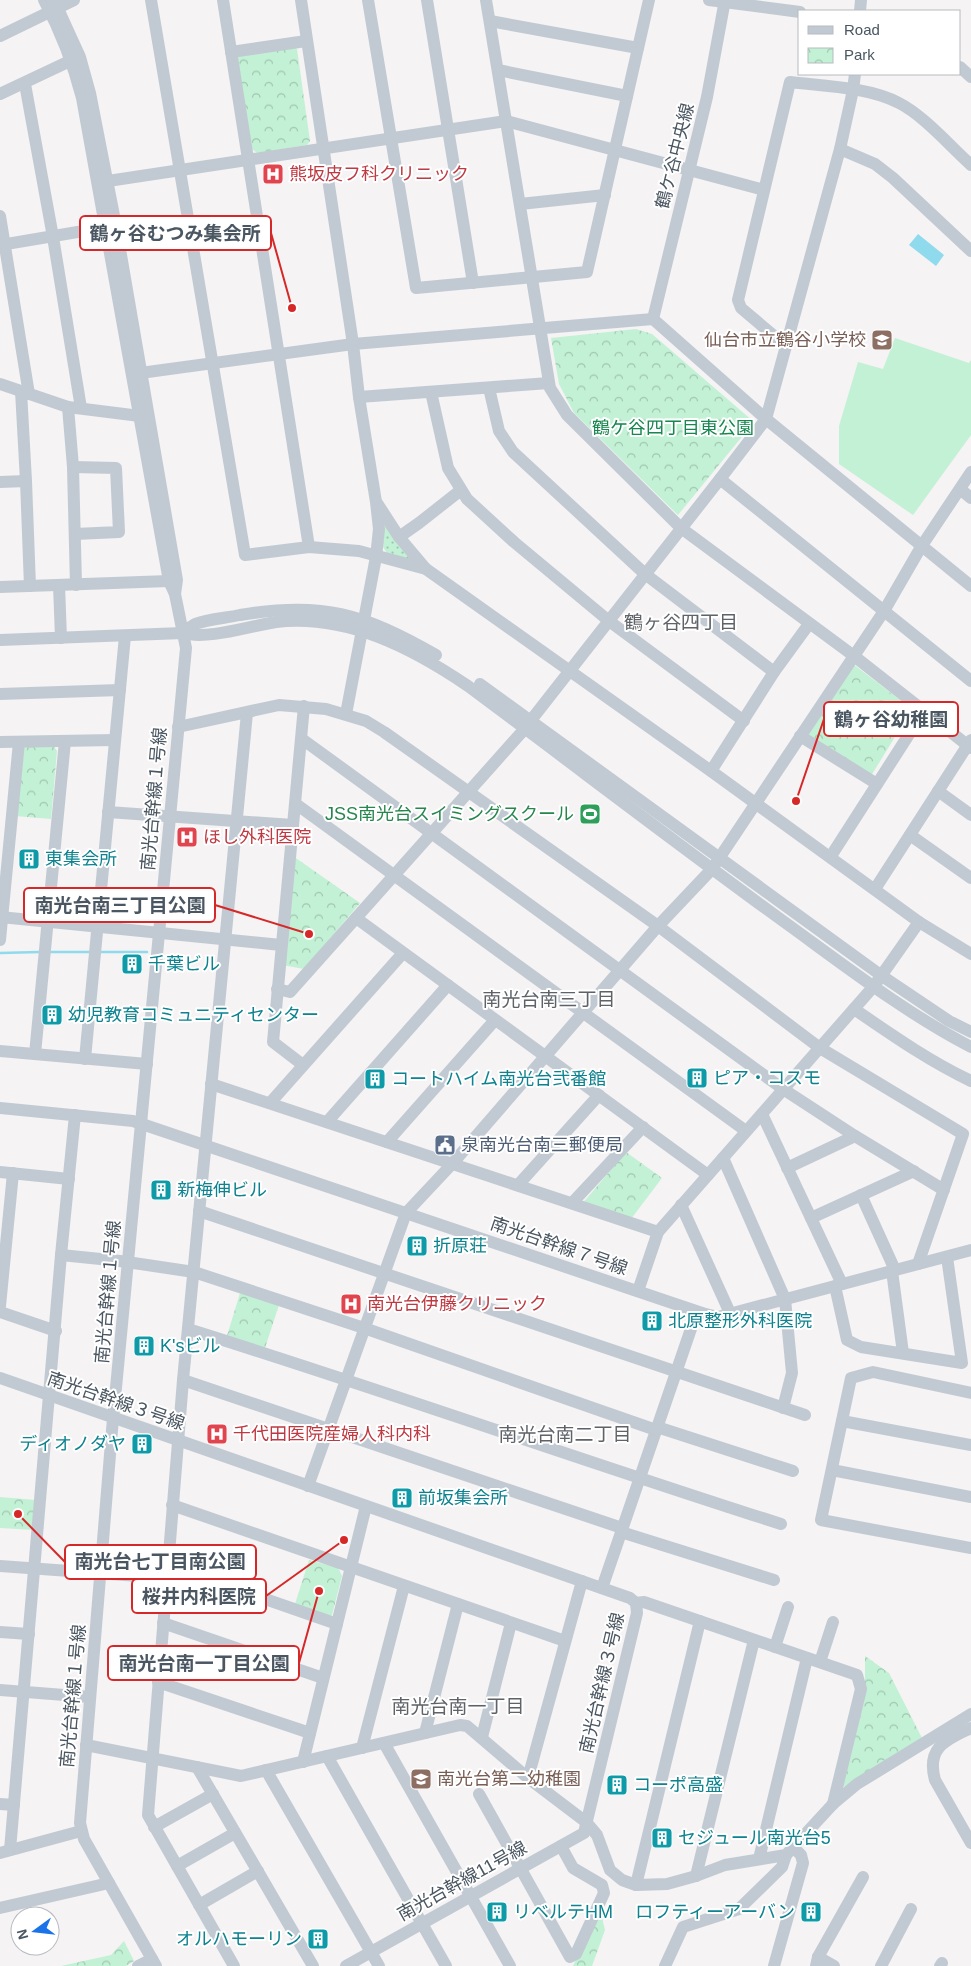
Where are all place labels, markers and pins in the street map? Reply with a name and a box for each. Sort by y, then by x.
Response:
hospital icon: 熊坂皮フ科クリニック [261,162,285,186]
place label: 熊坂皮フ科クリニック [289,164,469,184]
callout: 鶴ヶ谷むつみ集会所 [80,216,271,250]
school or university icon: 仙台市立鶴谷小学校 [870,328,894,352]
place label: 仙台市立鶴谷小学校 [704,330,866,350]
callout: 鶴ヶ谷幼稚園 [824,702,958,736]
sports icon: JSS南光台スイミングスクール [578,802,602,826]
place label: JSS南光台スイミングスクール [325,804,574,824]
hospital icon: ほし外科医院 [175,825,199,849]
place label: ほし外科医院 [203,827,311,847]
building icon: 東集会所 [17,847,41,871]
place label: 東集会所 [45,849,117,869]
callout: 南光台南三丁目公園 [24,888,215,922]
building icon: 千葉ビル [120,952,144,976]
place label: 千葉ビル [148,954,220,974]
building icon: 幼児教育コミュニティセンター [40,1003,64,1027]
place label: 幼児教育コミュニティセンター [68,1005,319,1025]
building icon: ピア・コスモ [685,1066,709,1090]
building icon: コートハイム南光台弐番館 [363,1067,387,1091]
place label: ピア・コスモ [713,1068,821,1088]
place label: コートハイム南光台弐番館 [391,1069,606,1089]
public building icon: 泉南光台南三郵便局 [433,1133,457,1157]
place label: 泉南光台南三郵便局 [461,1135,623,1155]
building icon: 新梅伸ビル [149,1178,173,1202]
place label: 新梅伸ビル [177,1180,267,1200]
building icon: 折原荘 [405,1234,429,1258]
place label: 折原荘 [433,1236,487,1256]
hospital icon: 南光台伊藤クリニック [339,1292,363,1316]
place label: 南光台伊藤クリニック [367,1294,547,1314]
building icon: 北原整形外科医院 [640,1309,664,1333]
place label: 北原整形外科医院 [668,1311,812,1331]
building icon: K'sビル [132,1334,156,1358]
place label: K'sビル [160,1336,220,1356]
hospital icon: 千代田医院産婦人科内科 [205,1422,229,1446]
place label: 千代田医院産婦人科内科 [233,1424,431,1444]
building icon: ディオノダヤ [130,1432,154,1456]
place label: ディオノダヤ [19,1434,126,1454]
building icon: 前坂集会所 [390,1486,414,1510]
place label: 前坂集会所 [418,1488,508,1508]
callout: 南光台七丁目南公園 [65,1545,256,1579]
callout: 桜井内科医院 [132,1579,266,1613]
callout: 南光台南一丁目公園 [108,1646,299,1680]
school or university icon: 南光台第二幼稚園 [409,1767,433,1791]
place label: 南光台第二幼稚園 [437,1769,581,1789]
building icon: コーポ高盛 [605,1773,629,1797]
place label: コーポ高盛 [633,1775,723,1795]
building icon: セジュール南光台5 [650,1826,674,1850]
place label: セジュール南光台5 [678,1828,831,1848]
building icon: リベルテHM [485,1900,509,1924]
building icon: ロフティーアーバン [799,1900,823,1924]
place label: リベルテHM [513,1902,613,1922]
place label: ロフティーアーバン [635,1902,795,1922]
building icon: オルハモーリン [306,1927,330,1951]
place label: オルハモーリン [176,1929,302,1949]

